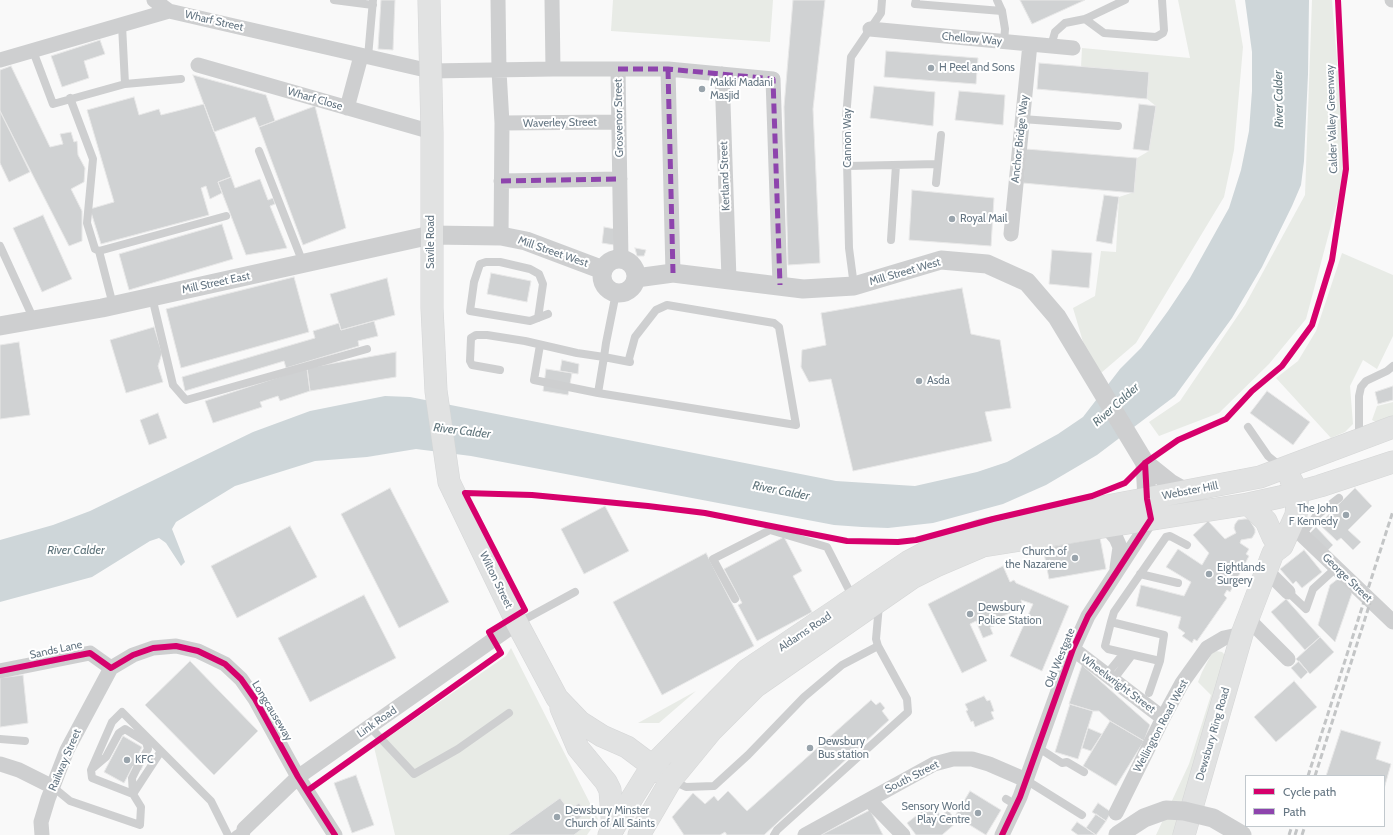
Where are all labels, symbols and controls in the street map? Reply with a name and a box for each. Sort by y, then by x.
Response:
street label: Wharf Street [184,8,244,34]
street label: Chellow Way [941,30,1003,48]
place label: H Peel and Sons [939,61,1015,75]
marker: H Peel and Sons [926,63,936,73]
street label: Calder Valley Greenway [1324,64,1340,174]
water label: River Calder [1271,70,1287,128]
place label: Makki Madani Masjid [710,76,773,102]
street label: Grosvenor Street [612,79,626,157]
marker: Makki Madani Masjid [697,84,707,94]
street label: Wharf Close [286,85,344,113]
street label: Anchor Bridge Way [1009,94,1031,184]
street label: Cannon Way [841,108,855,168]
street label: Waverley Street [523,116,597,130]
street label: Kertland Street [717,141,733,211]
place label: Royal Mail [960,212,1007,226]
marker: Royal Mail [947,214,957,224]
street label: Savile Road [424,215,438,269]
street label: Mill Street West [516,234,590,270]
street label: Mill Street West [868,256,942,288]
street label: Mill Street East [181,269,251,297]
place label: Asda [927,374,950,388]
marker: Asda [914,376,924,386]
water label: River Calder [1090,380,1142,430]
water label: River Calder [433,420,491,442]
water label: River Calder [751,478,811,504]
street label: Webster Hill [1161,479,1219,503]
place label: The John F Kennedy [1289,502,1338,528]
marker: The John F Kennedy [1341,510,1351,520]
water label: River Calder [47,543,105,557]
place label: Church of the Nazarene [1005,545,1067,571]
street label: Wilton Street [477,549,515,611]
street label: George Street [1319,551,1375,605]
marker: Church of the Nazarene [1070,553,1080,563]
place label: Eightlands Surgery [1217,561,1265,587]
marker: Eightlands Surgery [1204,569,1214,579]
place label: Dewsbury Police Station [978,601,1042,627]
street label: Aldams Road [776,609,834,655]
marker: Dewsbury Police Station [965,609,975,619]
street label: Old Westgate [1042,626,1078,690]
street label: Sands Lane [28,638,84,662]
street label: Wheelwright Street [1078,652,1158,716]
street label: Wellington Road West [1131,677,1191,775]
street label: Longcauseway [249,679,295,743]
street label: Dewsbury Ring Road [1193,686,1233,782]
street label: Link Road [355,704,399,740]
street label: Railway Street [46,727,84,793]
place label: Dewsbury Bus station [818,735,869,761]
marker: Dewsbury Bus station [805,743,815,753]
place label: KFC [135,753,154,767]
marker: KFC [122,755,132,765]
street label: South Street [883,758,941,796]
legend [1245,775,1385,827]
text: Cycle path [1283,784,1336,799]
place label: Sensory World Play Centre [902,800,970,826]
place label: Dewsbury Minster Church of All Saints [565,804,655,830]
text: Path [1283,804,1306,819]
marker: Sensory World Play Centre [973,808,983,818]
marker: Dewsbury Minster Church of All Saints [552,812,562,822]

